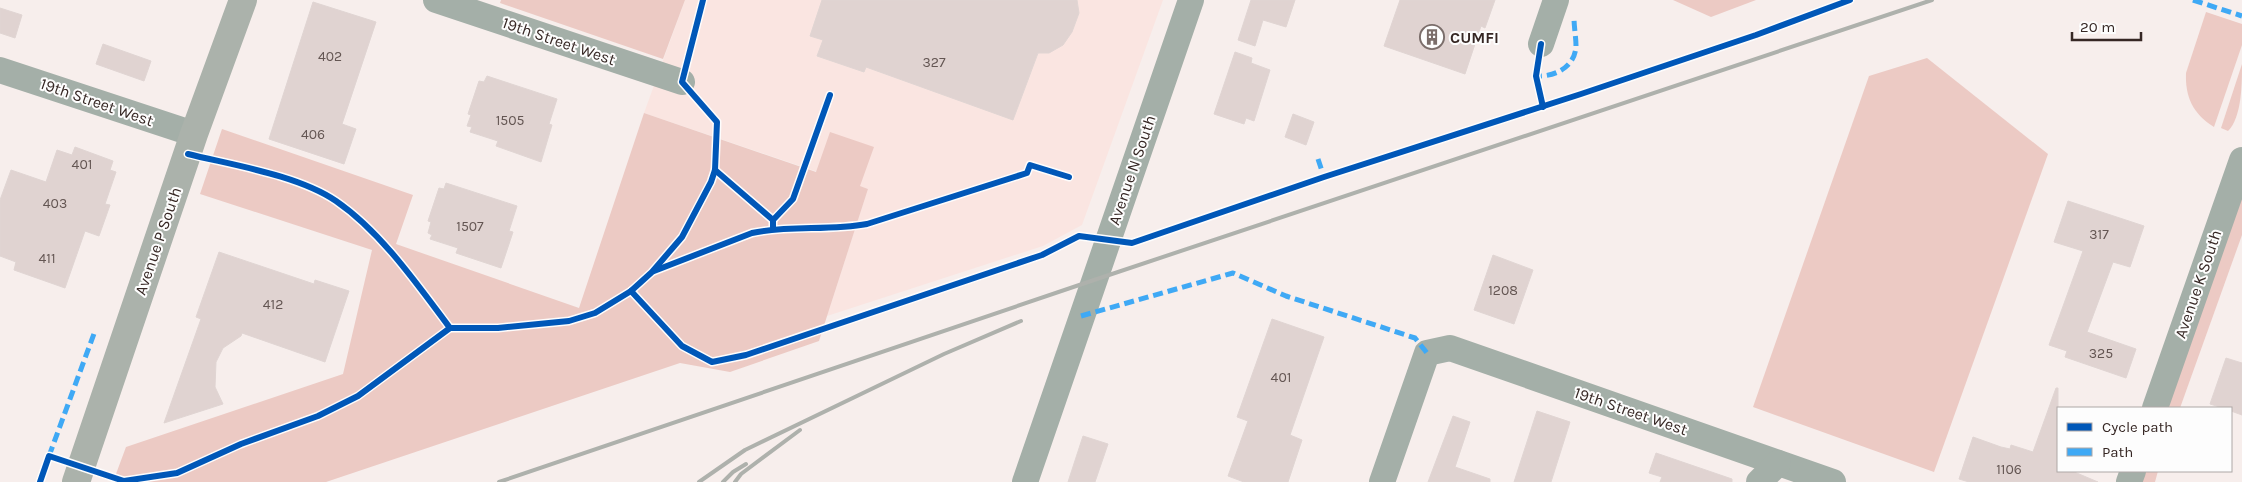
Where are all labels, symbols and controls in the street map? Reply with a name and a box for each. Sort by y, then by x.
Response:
scale bar [2072,10,2141,42]
street label: 19th Street West [500,13,618,69]
text: 20 m [2080,18,2115,36]
building icon: CUMFI [1419,24,1445,50]
place label: CUMFI [1450,28,1499,47]
house number: 402 [318,48,342,65]
house number: 327 [923,54,946,71]
street label: 19th Street West [38,74,156,130]
house number: 1505 [496,112,524,129]
street label: Avenue N South [1104,113,1160,227]
house number: 406 [301,126,325,143]
house number: 401 [72,156,92,173]
street label: Avenue P South [131,185,185,297]
house number: 403 [43,195,67,212]
house number: 1507 [456,218,484,235]
house number: 317 [2089,226,2109,243]
street label: Avenue K South [2170,227,2226,341]
house number: 411 [38,250,56,267]
house number: 1208 [1488,282,1518,299]
house number: 412 [263,296,283,313]
house number: 325 [2089,345,2113,362]
house number: 401 [1271,369,1291,386]
street label: 19th Street West [1572,383,1690,439]
legend [2057,407,2232,472]
text: Cycle path [2102,418,2173,436]
text: Path [2102,443,2133,461]
house number: 1106 [1996,461,2022,478]

